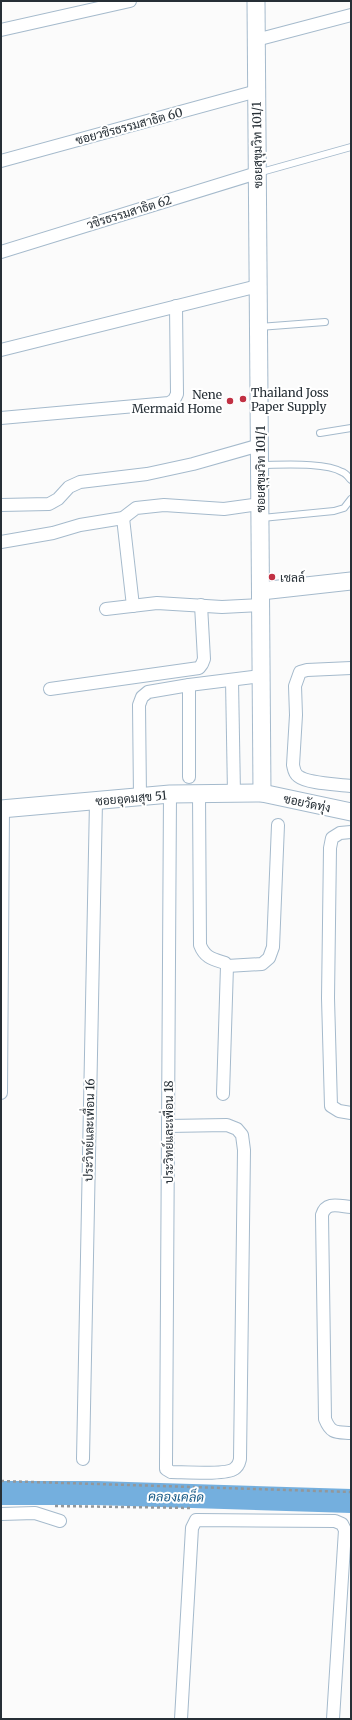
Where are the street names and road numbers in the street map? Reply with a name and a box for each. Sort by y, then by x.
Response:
street label: ซอยสุขุมวิท 101/1 [249,101,267,189]
street label: ซอยวชิรธรรมสาธิต 60 [74,104,184,148]
street label: วชิรธรรมสาธิต 62 [85,192,173,232]
street label: ซอยสุขุมวิท 101/1 [253,425,270,512]
street label: ซอยอุดมสุข 51 [95,787,168,811]
street label: ซอยวัดทุ่ง [282,791,332,817]
street label: ประวิทย์และเพื่อน 16 [78,1078,97,1182]
street label: ประวิทย์และเพื่อน 18 [158,1080,176,1184]

